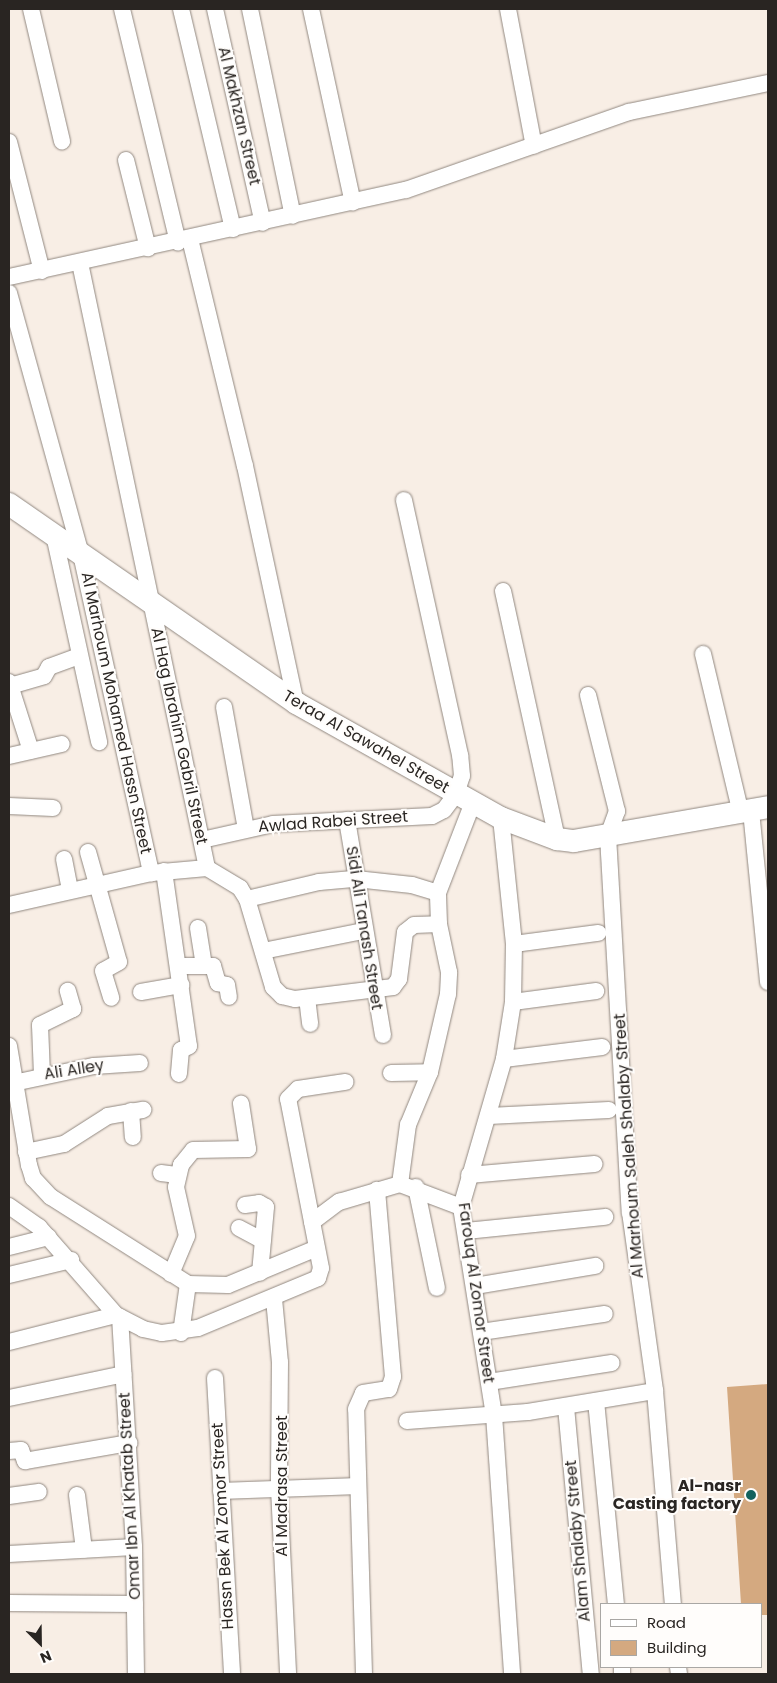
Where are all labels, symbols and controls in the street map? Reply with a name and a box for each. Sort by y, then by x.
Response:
street label: Al Makhzan Street [214,45,264,187]
street label: Al Marhoum Mohamed Hassn Street [77,570,155,856]
street label: Al Hag Ibrahim Gabril Street [147,626,211,846]
street label: Teraa Al Sawahel Street [279,686,453,798]
street label: Awlad Rabei Street [257,807,409,837]
street label: Sidi Ali Tanash Street [342,845,386,1011]
street label: Al Marhoum Saleh Shalaby Street [610,1013,648,1279]
street label: Ali Alley [43,1056,105,1084]
street label: Farouq Al Zomor Street [454,1201,498,1385]
street label: Omar Ibn Al Khatab Street [115,1392,145,1600]
street label: Al Madrasa Street [272,1415,292,1557]
street label: Hassn Bek Al Zomor Street [208,1422,238,1630]
street label: Alam Shalaby Street [561,1459,595,1623]
place label: Al-nasr Casting factory [613,1476,741,1514]
marker: Al-nasr Casting factory [745,1489,757,1501]
legend [600,1603,762,1668]
text: Road [647,1612,686,1633]
north arrow [15,1618,65,1668]
text: Building [647,1637,707,1658]
text: N [37,1646,55,1668]

